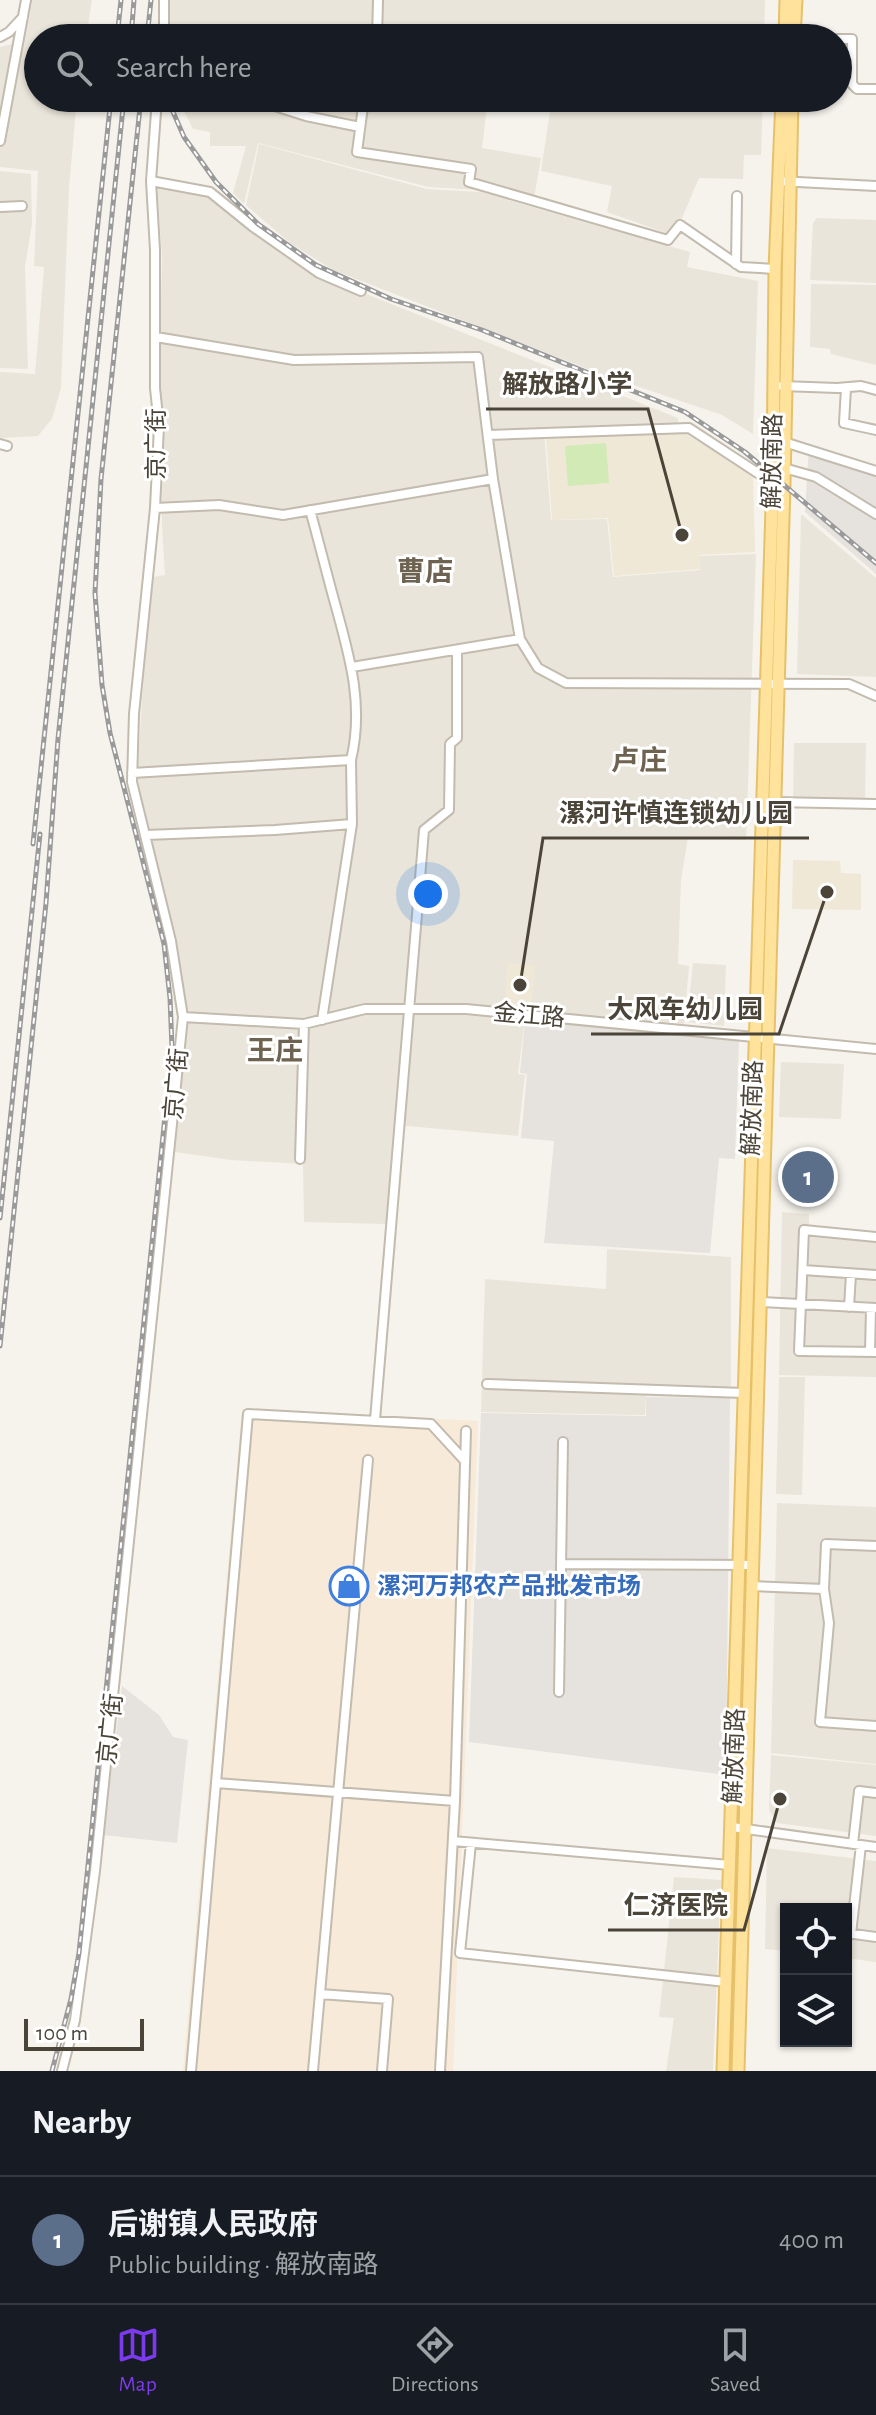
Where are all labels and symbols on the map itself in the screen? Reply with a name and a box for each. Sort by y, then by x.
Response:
callout: 解放路小学 [486,359,648,409]
text: 解放路小学 [502,370,632,398]
street label: 京广街 [143,408,169,480]
street label: 解放南路 [758,413,786,509]
district label: 曹店 [397,556,453,587]
district label: 卢庄 [611,745,667,776]
callout: 漯河许慎连锁幼儿园 [543,788,809,838]
text: 漯河许慎连锁幼儿园 [559,799,793,827]
your location [408,874,448,914]
callout: 大风车幼儿园 [591,984,779,1034]
text: 大风车幼儿园 [607,995,763,1023]
street label: 金江路 [492,999,566,1031]
district label: 王庄 [247,1035,303,1066]
street label: 京广街 [160,1047,192,1121]
street label: 解放南路 [737,1060,767,1156]
pin: 1 [782,1147,834,1207]
shop icon: 漯河万邦农产品批发市场 [328,1565,370,1607]
place label: 漯河万邦农产品批发市场 [377,1573,641,1599]
street label: 京广街 [93,1692,127,1766]
street label: 解放南路 [719,1708,749,1804]
callout: 仁济医院 [608,1880,744,1930]
text: 仁济医院 [624,1891,728,1919]
scale bar [24,2015,144,2051]

